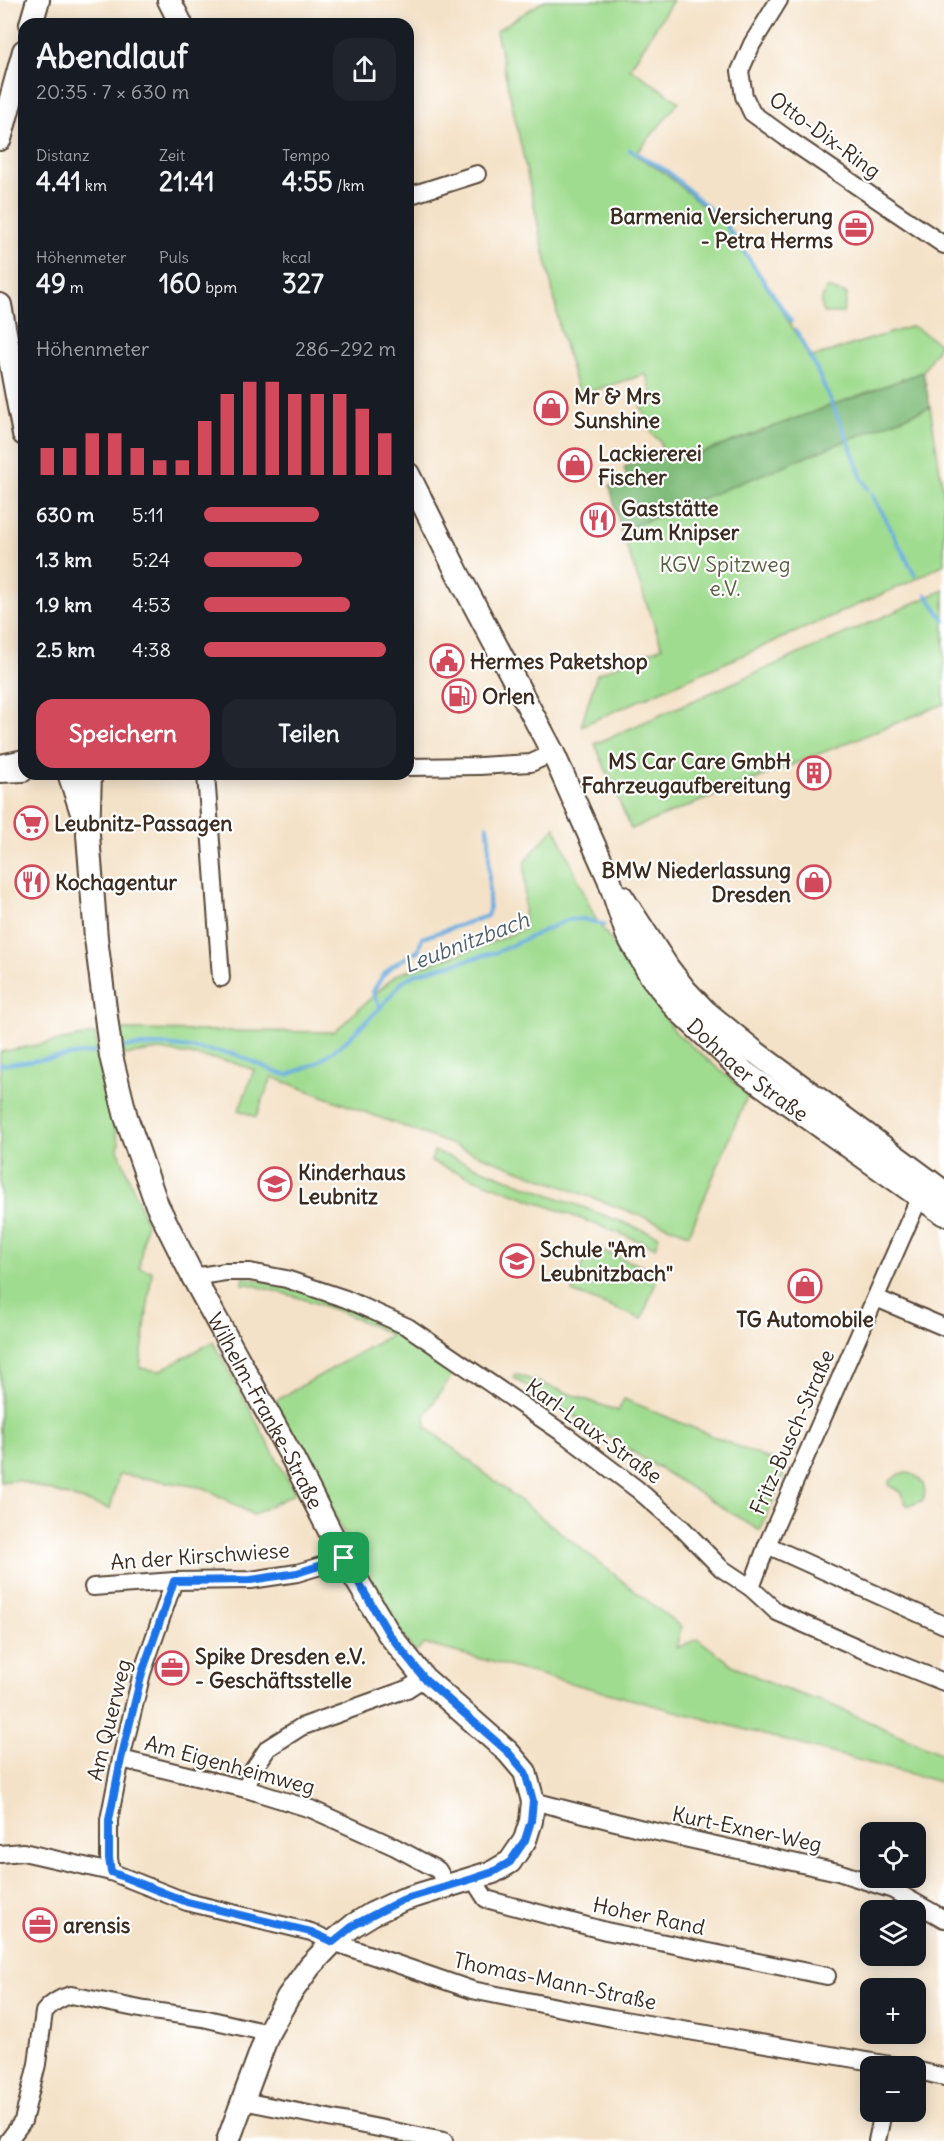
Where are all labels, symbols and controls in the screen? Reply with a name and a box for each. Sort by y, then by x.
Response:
text: Abendlauf [36,35,188,77]
button: share [333,38,396,101]
text: 20:35 · 7 × 630 m [36,79,189,104]
street label: Otto-Dix-Ring [764,86,886,184]
text: Distanz [36,145,90,165]
text: Zeit [159,145,185,165]
text: Tempo [282,145,330,165]
text: 4.41 [36,165,81,198]
text: 21:41 [159,165,215,198]
text: 4:55 [282,165,333,198]
text: km [81,175,107,195]
text: /km [333,175,365,195]
place label: Barmenia Versicherung - Petra Herms [610,203,833,254]
office icon: Barmenia Versicherung - Petra Herms [838,210,874,246]
text: Höhenmeter [36,247,127,267]
text: Puls [159,247,189,267]
text: kcal [282,247,311,267]
text: 49 [36,267,66,300]
text: 160 [159,267,201,300]
text: 327 [282,267,324,300]
text: m [66,277,84,297]
text: bpm [201,277,237,297]
text: Höhenmeter [36,336,149,361]
text: 286–292 m [295,336,396,361]
place label: Mr & Mrs Sunshine [574,383,661,434]
shop icon: Mr & Mrs Sunshine [533,390,569,426]
place label: Lackiererei Fischer [598,440,702,491]
shop icon: Lackiererei Fischer [557,447,593,483]
place label: Gaststätte Zum Knipser [621,495,740,546]
text: 630 m [36,502,94,527]
text: 5:11 [132,502,164,527]
restaurant icon: Gaststätte Zum Knipser [580,502,616,538]
text: 1.3 km [36,547,92,572]
text: 5:24 [132,547,170,572]
park label: KGV Spitzweg e.V. [660,551,790,602]
text: 1.9 km [36,592,92,617]
text: 4:53 [132,592,171,617]
text: 2.5 km [36,637,95,662]
text: 4:38 [132,637,171,662]
public building icon: Hermes Paketshop [429,643,465,679]
place label: Hermes Paketshop [470,648,648,675]
fuel station icon: Orlen [441,678,477,714]
place label: Orlen [482,683,535,710]
button: Speichern [36,699,210,768]
button: Teilen [222,699,396,768]
place label: MS Car Care GmbH Fahrzeugaufbereitung [581,748,791,799]
building icon: MS Car Care GmbH Fahrzeugaufbereitung [796,755,832,791]
supermarket icon: Leubnitz-Passagen [13,805,49,841]
place label: Leubnitz-Passagen [54,810,232,837]
place label: BMW Niederlassung Dresden [602,857,791,908]
restaurant icon: Kochagentur [14,864,50,900]
shop icon: BMW Niederlassung Dresden [796,864,832,900]
place label: Kochagentur [55,869,178,896]
water label: Leubnitzbach [399,905,534,979]
street label: Dohnaer Straße [681,1012,814,1127]
place label: Kinderhaus Leubnitz [298,1159,406,1210]
school or university icon: Kinderhaus Leubnitz [257,1166,293,1202]
place label: Schule "Am Leubnitzbach" [540,1236,673,1287]
school or university icon: Schule "Am Leubnitzbach" [499,1243,535,1279]
shop icon: TG Automobile [787,1268,823,1304]
place label: TG Automobile [736,1306,874,1333]
street label: Wilhelm-Franke-Straße [202,1308,330,1513]
street label: Fritz-Busch-Straße [744,1345,840,1519]
street label: Karl-Laux-Straße [521,1372,667,1490]
pin [318,1532,369,1583]
street label: An der Kirschwiese [109,1536,291,1576]
icon: arrive [327,1541,360,1574]
place label: Spike Dresden e.V. - Geschäftsstelle [195,1643,366,1694]
office icon: Spike Dresden e.V. - Geschäftsstelle [154,1650,190,1686]
street label: Am Querweg [81,1656,137,1784]
street label: Am Eigenheimweg [142,1729,318,1801]
street label: Kurt-Exner-Weg [670,1800,824,1858]
map controls [860,1822,926,2122]
button: locate [860,1822,926,1888]
street label: Hoher Rand [591,1891,707,1941]
button: layers [860,1900,926,1966]
office icon: arensis [22,1907,58,1943]
place label: arensis [63,1912,131,1939]
street label: Thomas-Mann-Straße [451,1946,659,2016]
button: + [860,1978,926,2044]
button: − [860,2056,926,2122]

